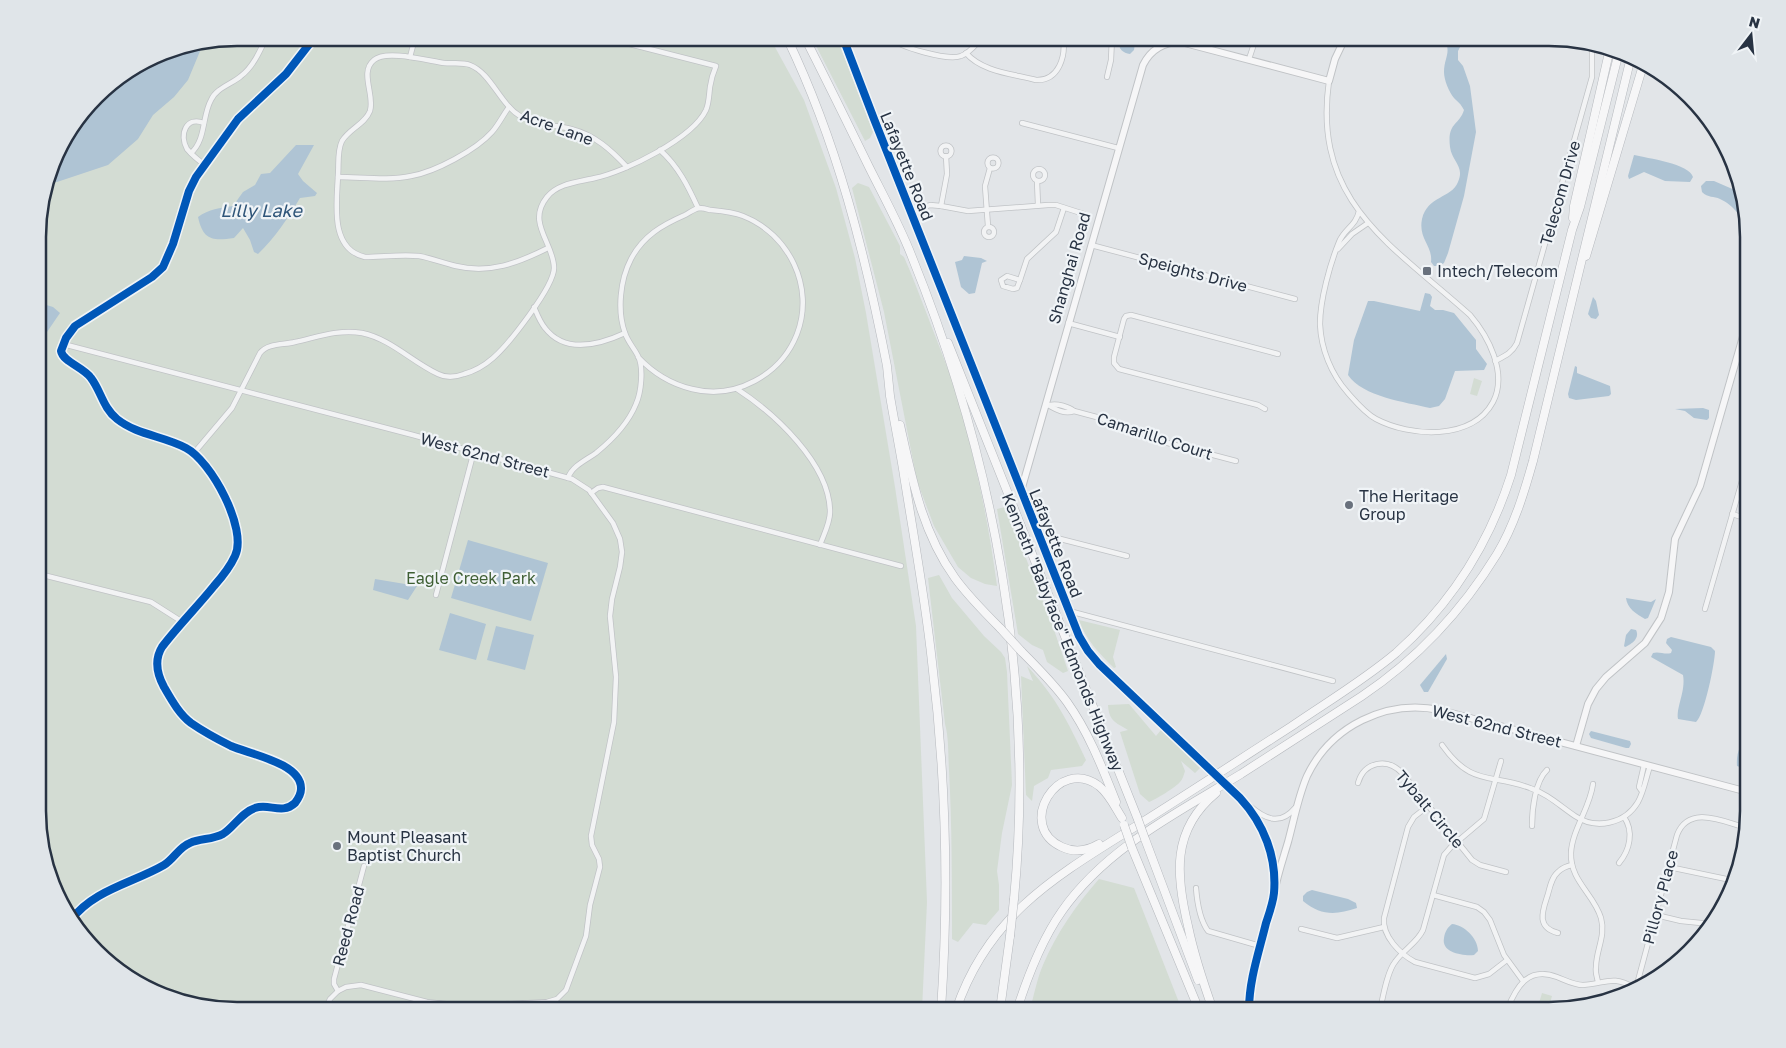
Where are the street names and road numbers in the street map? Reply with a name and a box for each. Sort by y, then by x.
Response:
street label: Acre Lane [518,105,596,149]
street label: Lafayette Road [876,109,938,223]
street label: Telecom Drive [1535,138,1585,248]
street label: Shanghai Road [1044,210,1094,326]
street label: Speights Drive [1136,248,1250,296]
street label: Camarillo Court [1095,408,1215,464]
street label: West 62nd Street [418,428,552,482]
street label: Lafayette Road [1025,486,1087,600]
street label: Kenneth "Babyface" Edmonds Highway [998,490,1128,774]
street label: West 62nd Street [1430,700,1564,752]
street label: Tybalt Circle [1392,766,1468,852]
street label: Pillory Place [1638,848,1682,946]
street label: Reed Road [328,884,368,968]

